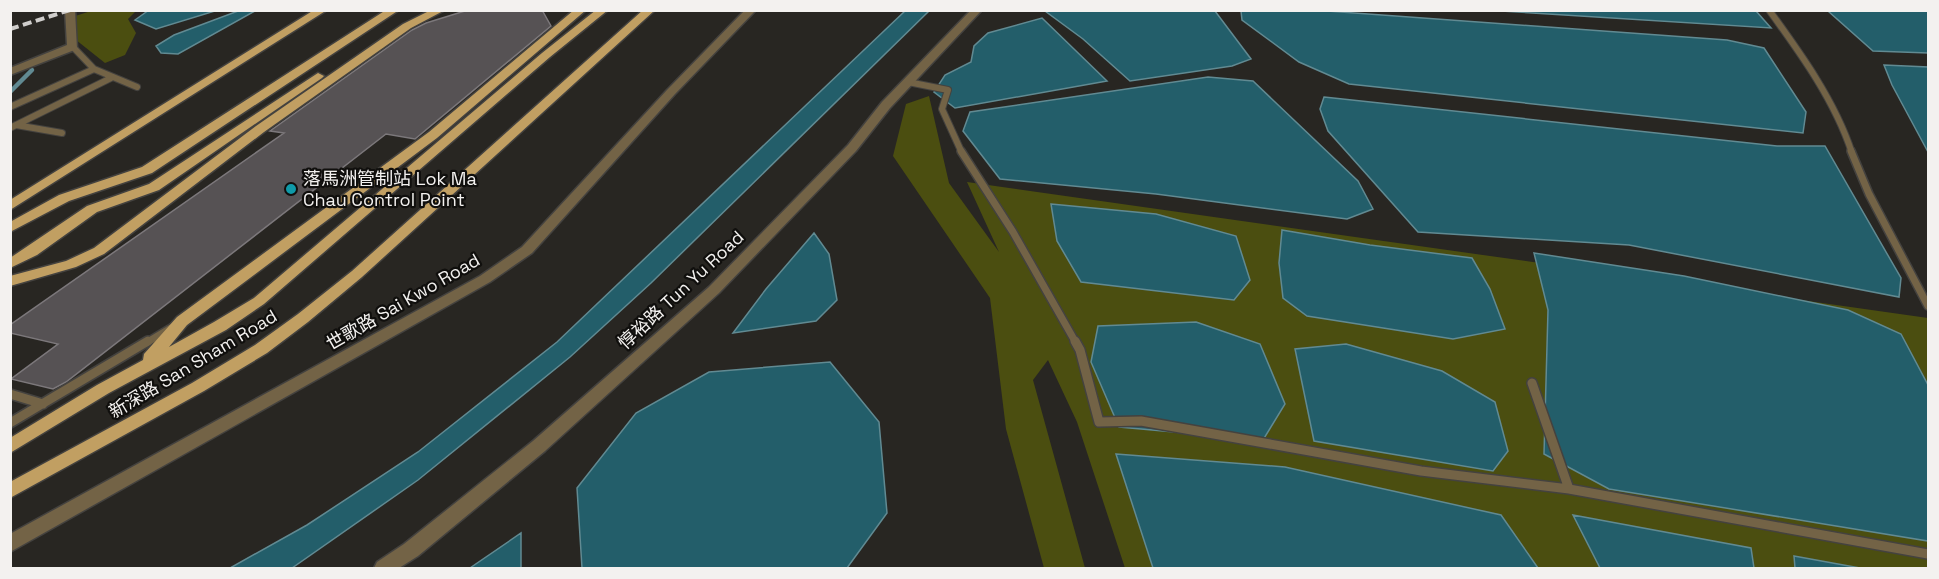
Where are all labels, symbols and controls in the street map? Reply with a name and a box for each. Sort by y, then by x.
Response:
place label: 落馬洲管制站 Lok Ma Chau Control Point [303,167,477,211]
marker: 落馬洲管制站 Lok Ma Chau Control Point [284,182,298,196]
street label: 惇裕路 Tun Yu Road [613,225,748,354]
street label: 世歌路 Sai Kwo Road [322,248,484,355]
street label: 新深路 San Sham Road [104,304,281,423]

